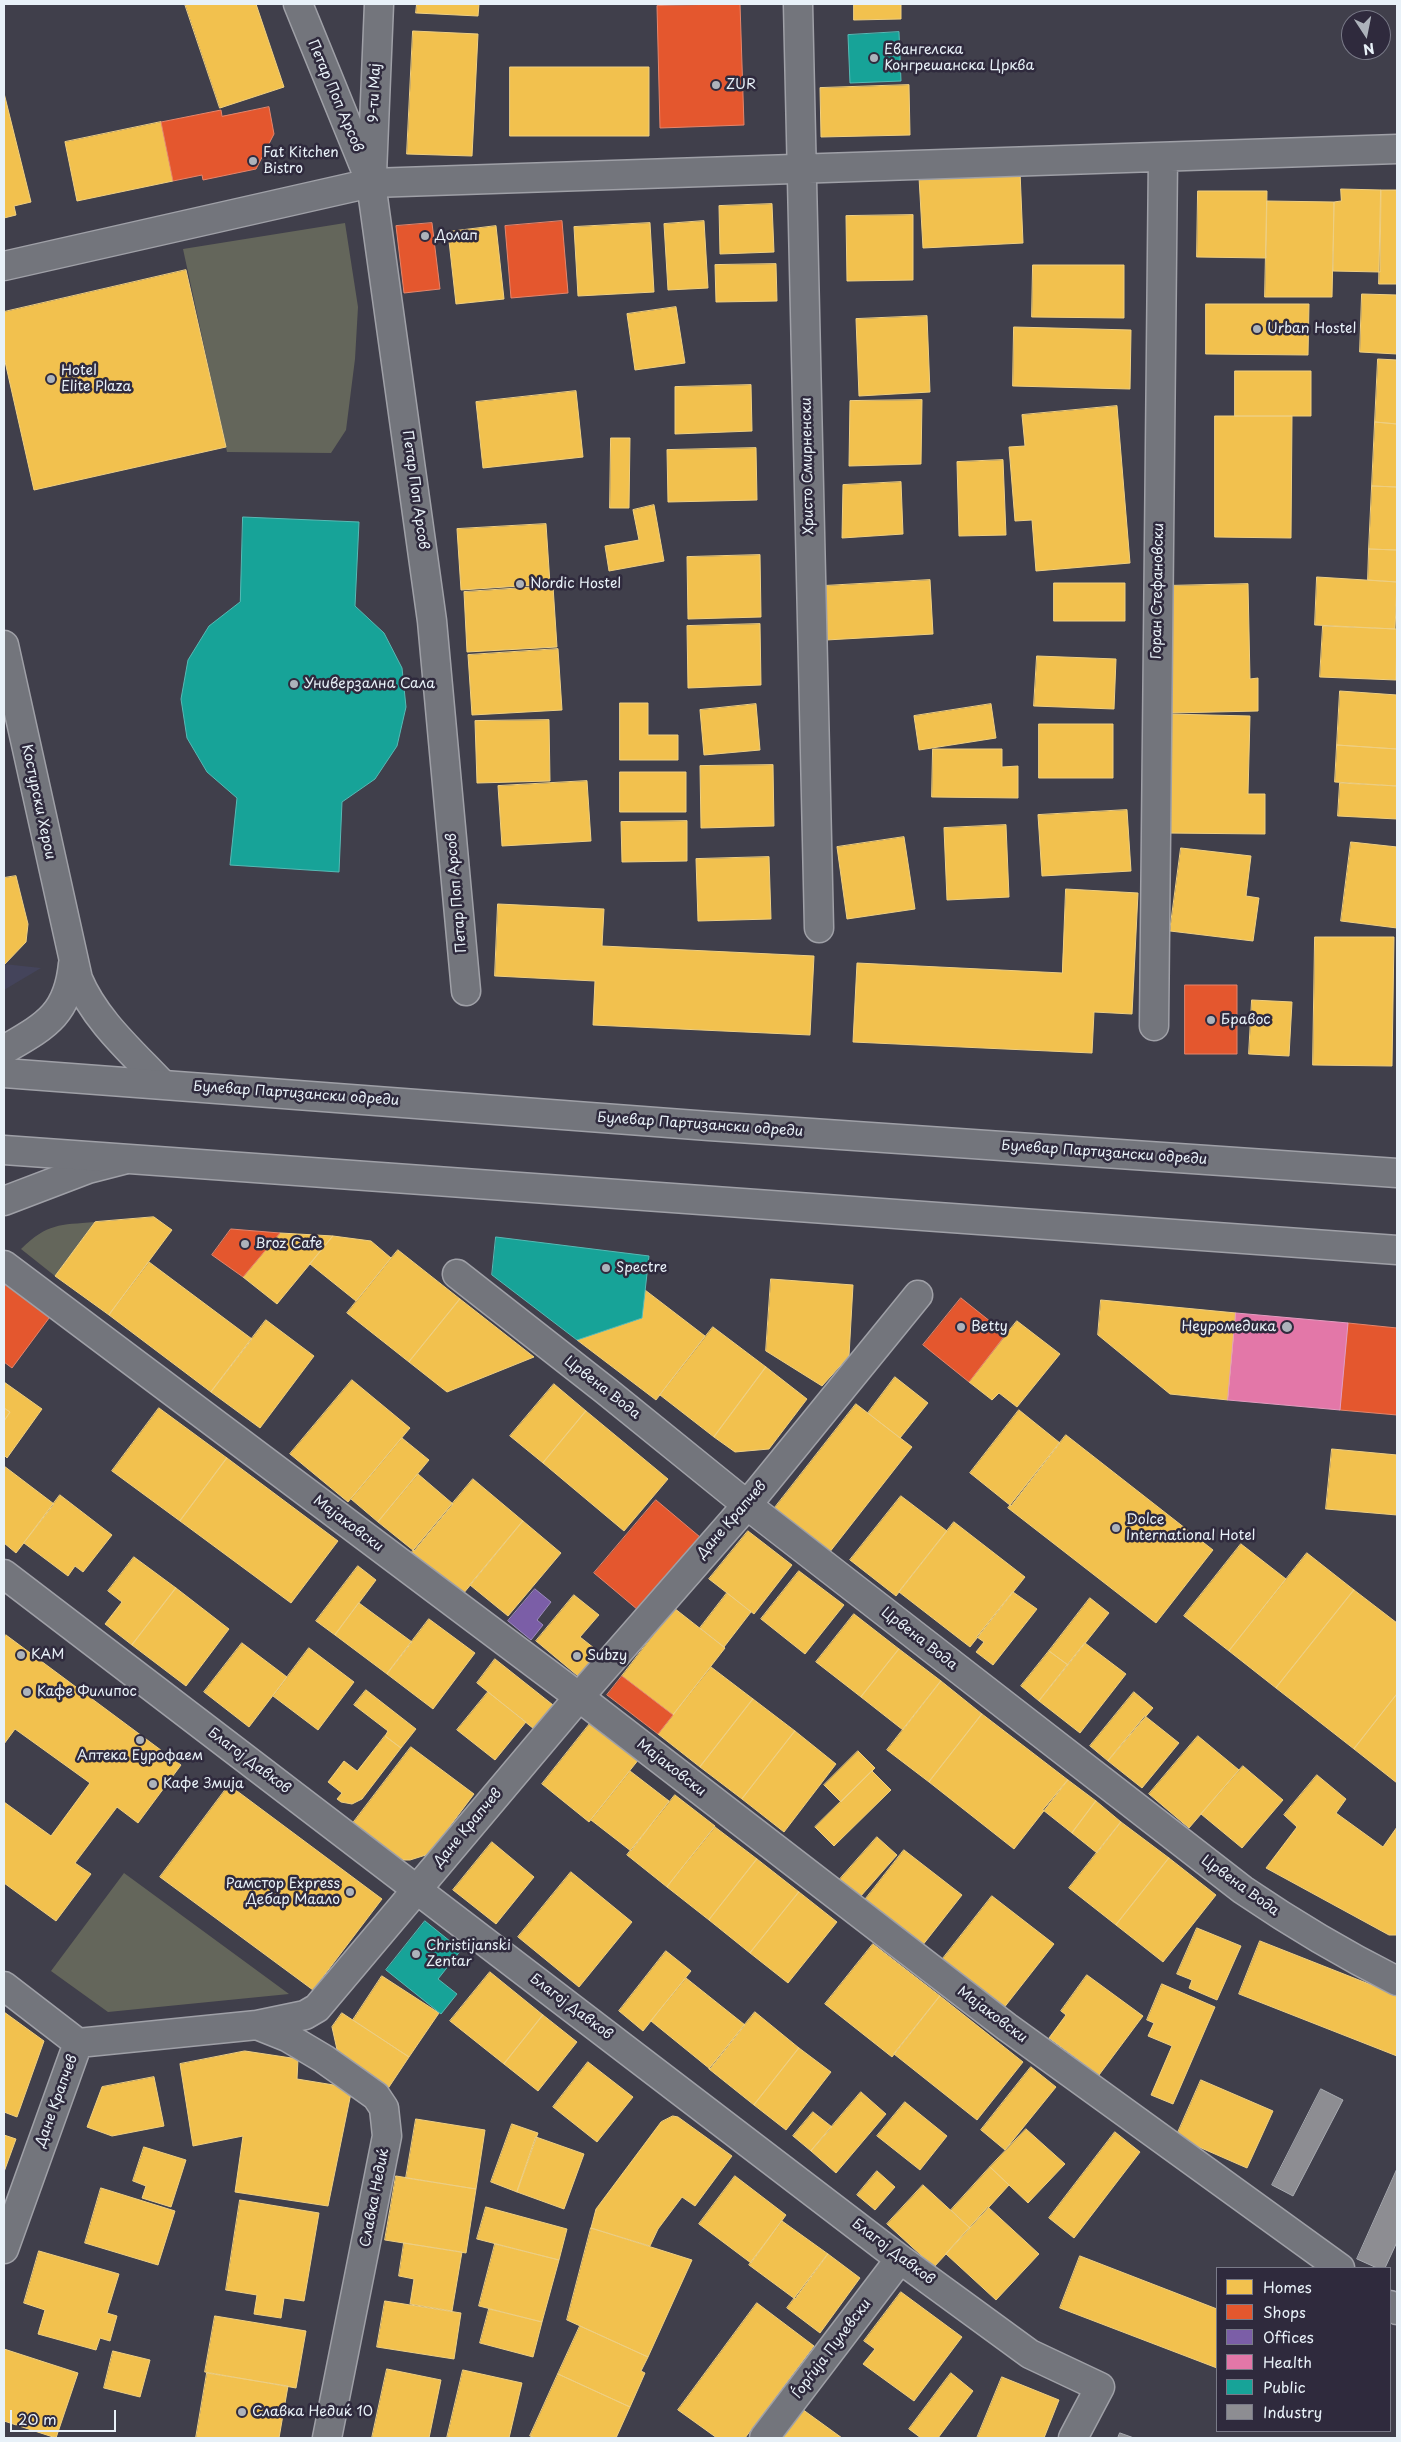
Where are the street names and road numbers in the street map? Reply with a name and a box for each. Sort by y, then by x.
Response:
street label: Петар Поп Арсов [304,37,366,155]
street label: 9-ти Мај [366,63,384,123]
street label: Христо Смирненски [798,397,818,535]
street label: Петар Поп Арсов [398,429,432,551]
street label: Горан Стефановски [1148,523,1168,659]
street label: Костурски Херои [18,743,58,861]
street label: Петар Поп Арсов [443,832,471,954]
street label: Булевар Партизански одреди [193,1078,399,1110]
street label: Булевар Партизански одреди [597,1109,803,1141]
street label: Булевар Партизански одреди [1001,1137,1207,1169]
street label: Црвена Вода [561,1353,643,1423]
street label: Дане Крапчев [694,1478,770,1562]
street label: Мајаковски [310,1492,386,1556]
street label: Црвена Вода [878,1604,960,1674]
street label: Благој Давков [204,1724,294,1798]
street label: Мајаковски [633,1736,709,1800]
street label: Дане Крапчев [430,1785,506,1871]
street label: Црвена Вода [1198,1852,1282,1920]
street label: Благој Давков [526,1970,616,2044]
street label: Мајаковски [954,1983,1030,2047]
street label: Дане Крапчев [32,2052,82,2150]
street label: Славка Недиќ [357,2147,393,2249]
street label: Благој Давков [848,2215,938,2289]
street label: Ѓорѓиja Пулевски [789,2296,875,2402]

